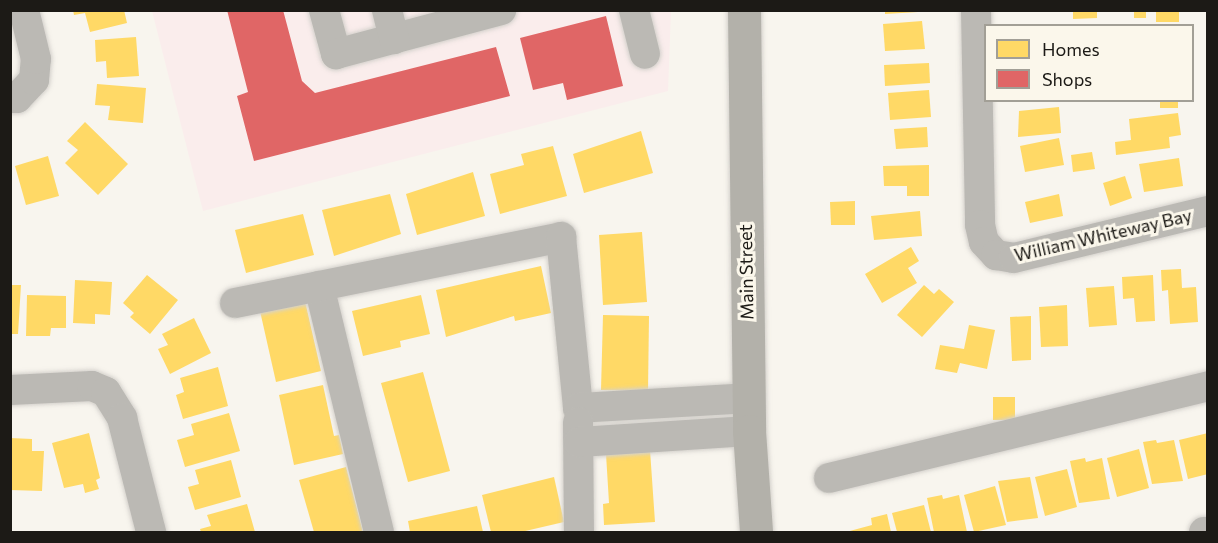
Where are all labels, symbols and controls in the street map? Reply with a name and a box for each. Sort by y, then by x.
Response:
legend [984,24,1194,102]
text: Homes [1042,38,1100,60]
text: Shops [1042,68,1092,90]
street label: William Whiteway Bay [1012,204,1194,266]
street label: Main Street [734,224,758,320]

